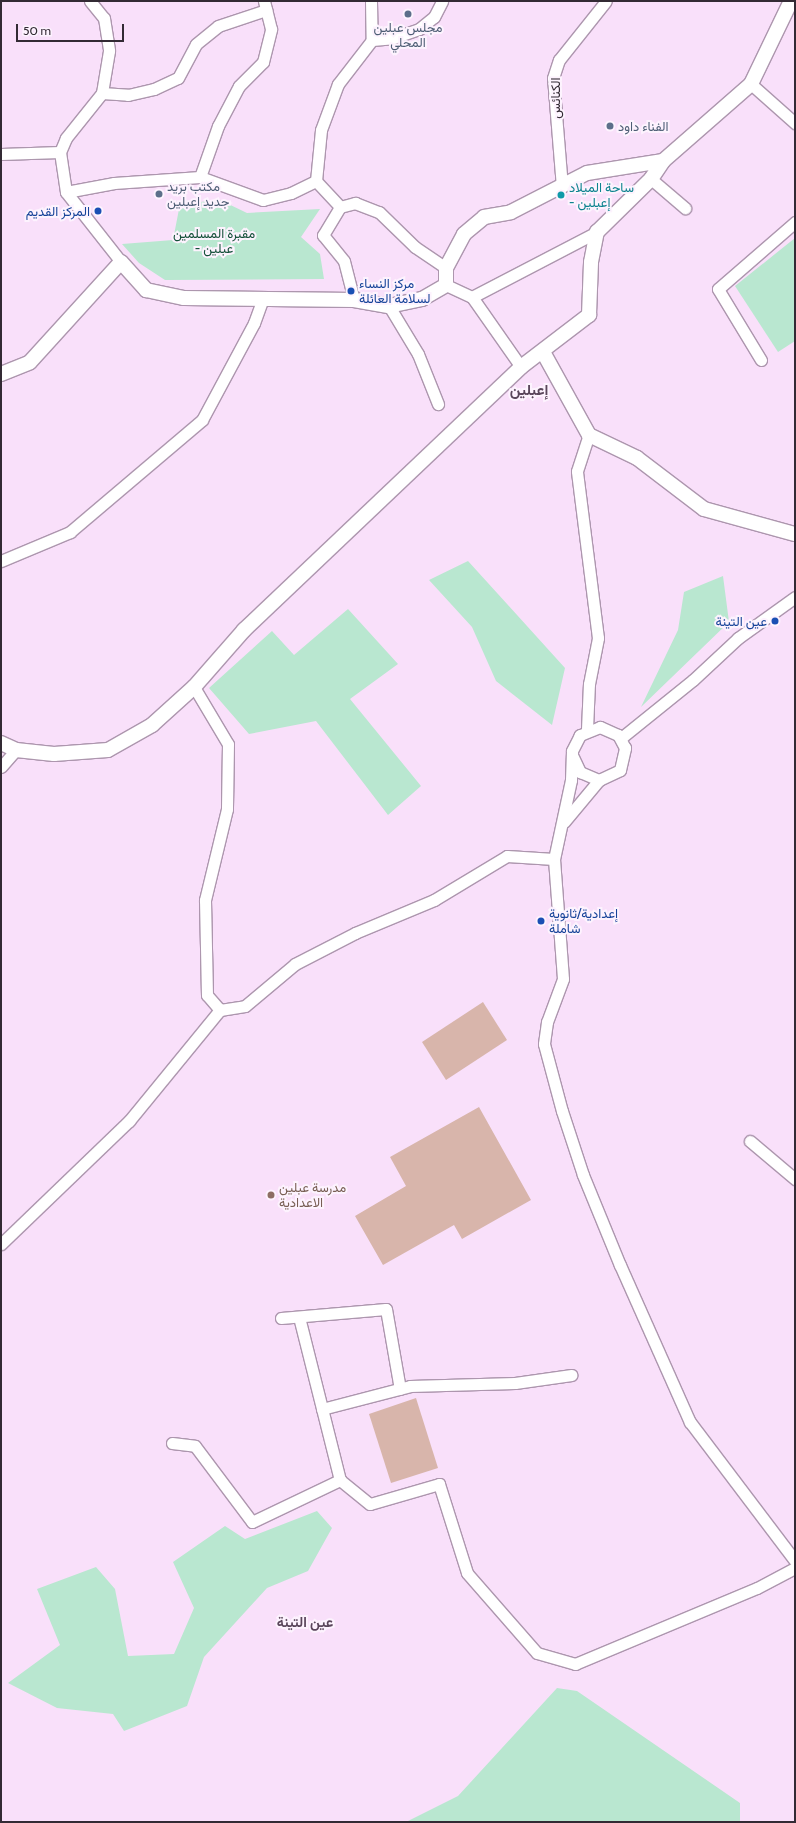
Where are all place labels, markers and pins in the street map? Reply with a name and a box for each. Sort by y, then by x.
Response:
marker: مجلس عبلين المحلي [403,9,413,19]
place label: مجلس عبلين المحلي [374,20,442,51]
place label: الفناء داود [618,118,668,134]
marker: الفناء داود [605,121,615,131]
place label: مكتب بريد جديد إعبلين [167,179,229,210]
place label: ساحة الميلاد - إعبلين [569,180,634,211]
marker: مكتب بريد جديد إعبلين [154,189,164,199]
marker: ساحة الميلاد - إعبلين [556,190,566,200]
place label: المركز القديم [26,203,90,219]
marker: المركز القديم [93,206,103,216]
place label: مركز النساء لسلامة العائلة [359,276,431,307]
marker: مركز النساء لسلامة العائلة [346,286,356,296]
place label: عين التينة [716,613,767,629]
marker: عين التينة [770,616,780,626]
place label: إعدادية/ثانوية شاملة [549,906,618,937]
marker: إعدادية/ثانوية شاملة [536,916,546,926]
place label: مدرسة عبلين الاعدادية [279,1180,346,1211]
marker: مدرسة عبلين الاعدادية [266,1190,276,1200]

